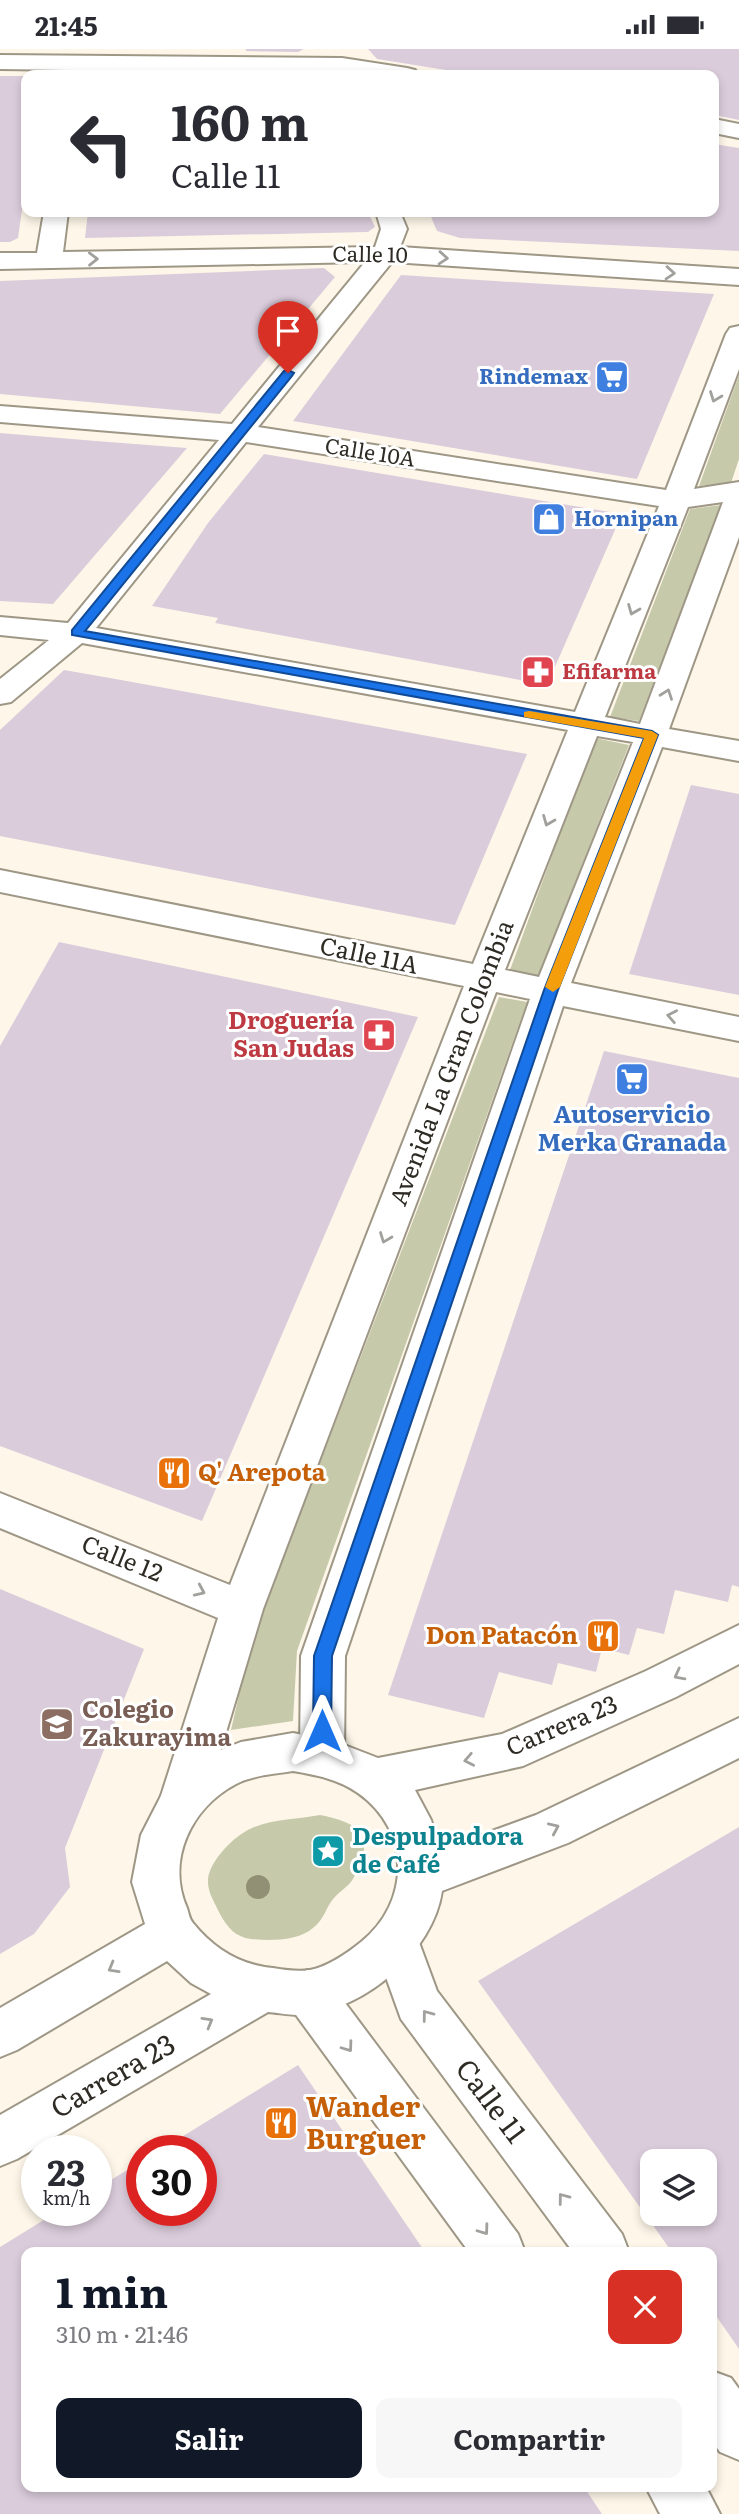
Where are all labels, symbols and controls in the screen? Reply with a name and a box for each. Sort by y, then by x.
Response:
text: 21:45 [35,5,98,44]
text: 160 m [171,83,309,156]
icon: left [56,98,147,189]
text: Calle 11 [171,150,280,198]
street label: Calle 10 [332,236,408,269]
one-way arrow [437,250,448,265]
one-way arrow [88,251,98,267]
one-way arrow [664,265,675,280]
pin [258,301,318,373]
icon: arrive [269,312,307,350]
supermarket icon: Rindemax [593,358,631,396]
place label: Rindemax [479,359,588,390]
one-way arrow [709,391,723,403]
street label: Calle 10A [323,428,418,473]
shop icon: Hornipan [530,500,568,538]
place label: Hornipan [574,501,679,532]
one-way arrow [627,603,641,615]
pharmacy icon: Efifarma [519,653,557,691]
place label: Efifarma [562,654,657,685]
one-way arrow [659,688,673,700]
one-way arrow [542,813,556,826]
street label: Avenida La Gran Colombia [379,914,520,1210]
street label: Calle 11A [317,926,422,981]
place label: Droguería San Judas [228,1001,354,1064]
one-way arrow [666,1009,678,1024]
pharmacy icon: Droguería San Judas [360,1016,398,1054]
supermarket icon: Autoservicio Merka Granada [613,1060,651,1098]
place label: Autoservicio Merka Granada [537,1095,727,1158]
one-way arrow [379,1231,393,1243]
place label: Q' Arepota [198,1453,326,1488]
restaurant icon: Q' Arepota [155,1454,193,1492]
street label: Calle 12 [77,1525,169,1589]
one-way arrow [193,1582,205,1596]
place label: Don Patacón [426,1616,578,1651]
restaurant icon: Don Patacón [584,1617,622,1655]
one-way arrow [673,1666,686,1680]
street label: Carrera 23 [500,1685,622,1763]
place label: Colegio Zakurayima [82,1690,231,1753]
position arrow [285,1694,359,1768]
school or university icon: Colegio Zakurayima [38,1705,76,1743]
one-way arrow [463,1751,475,1766]
place label: Despulpadora de Café [352,1817,523,1880]
one-way arrow [547,1822,559,1836]
place icon: Despulpadora de Café [309,1832,347,1870]
one-way arrow [108,1960,121,1973]
one-way arrow [423,2010,436,2023]
one-way arrow [200,2017,213,2030]
street label: Carrera 23 [42,2022,182,2127]
one-way arrow [340,2039,353,2052]
street label: Calle 11 [447,2049,538,2151]
place label: Wander Burguer [306,2084,426,2158]
restaurant icon: Wander Burguer [262,2104,300,2142]
speed limit sign: 30 [126,2135,217,2226]
text: 23 [47,2145,86,2197]
map controls [640,2149,717,2226]
button: layers [640,2149,717,2226]
text: km/h [43,2184,90,2211]
one-way arrow [559,2193,572,2205]
one-way arrow [475,2223,488,2235]
text: 1 min [56,2259,168,2321]
button: close [608,2270,682,2344]
text: 310 m · 21:46 [56,2316,188,2350]
button: Salir [56,2398,362,2478]
button: Compartir [376,2398,682,2478]

